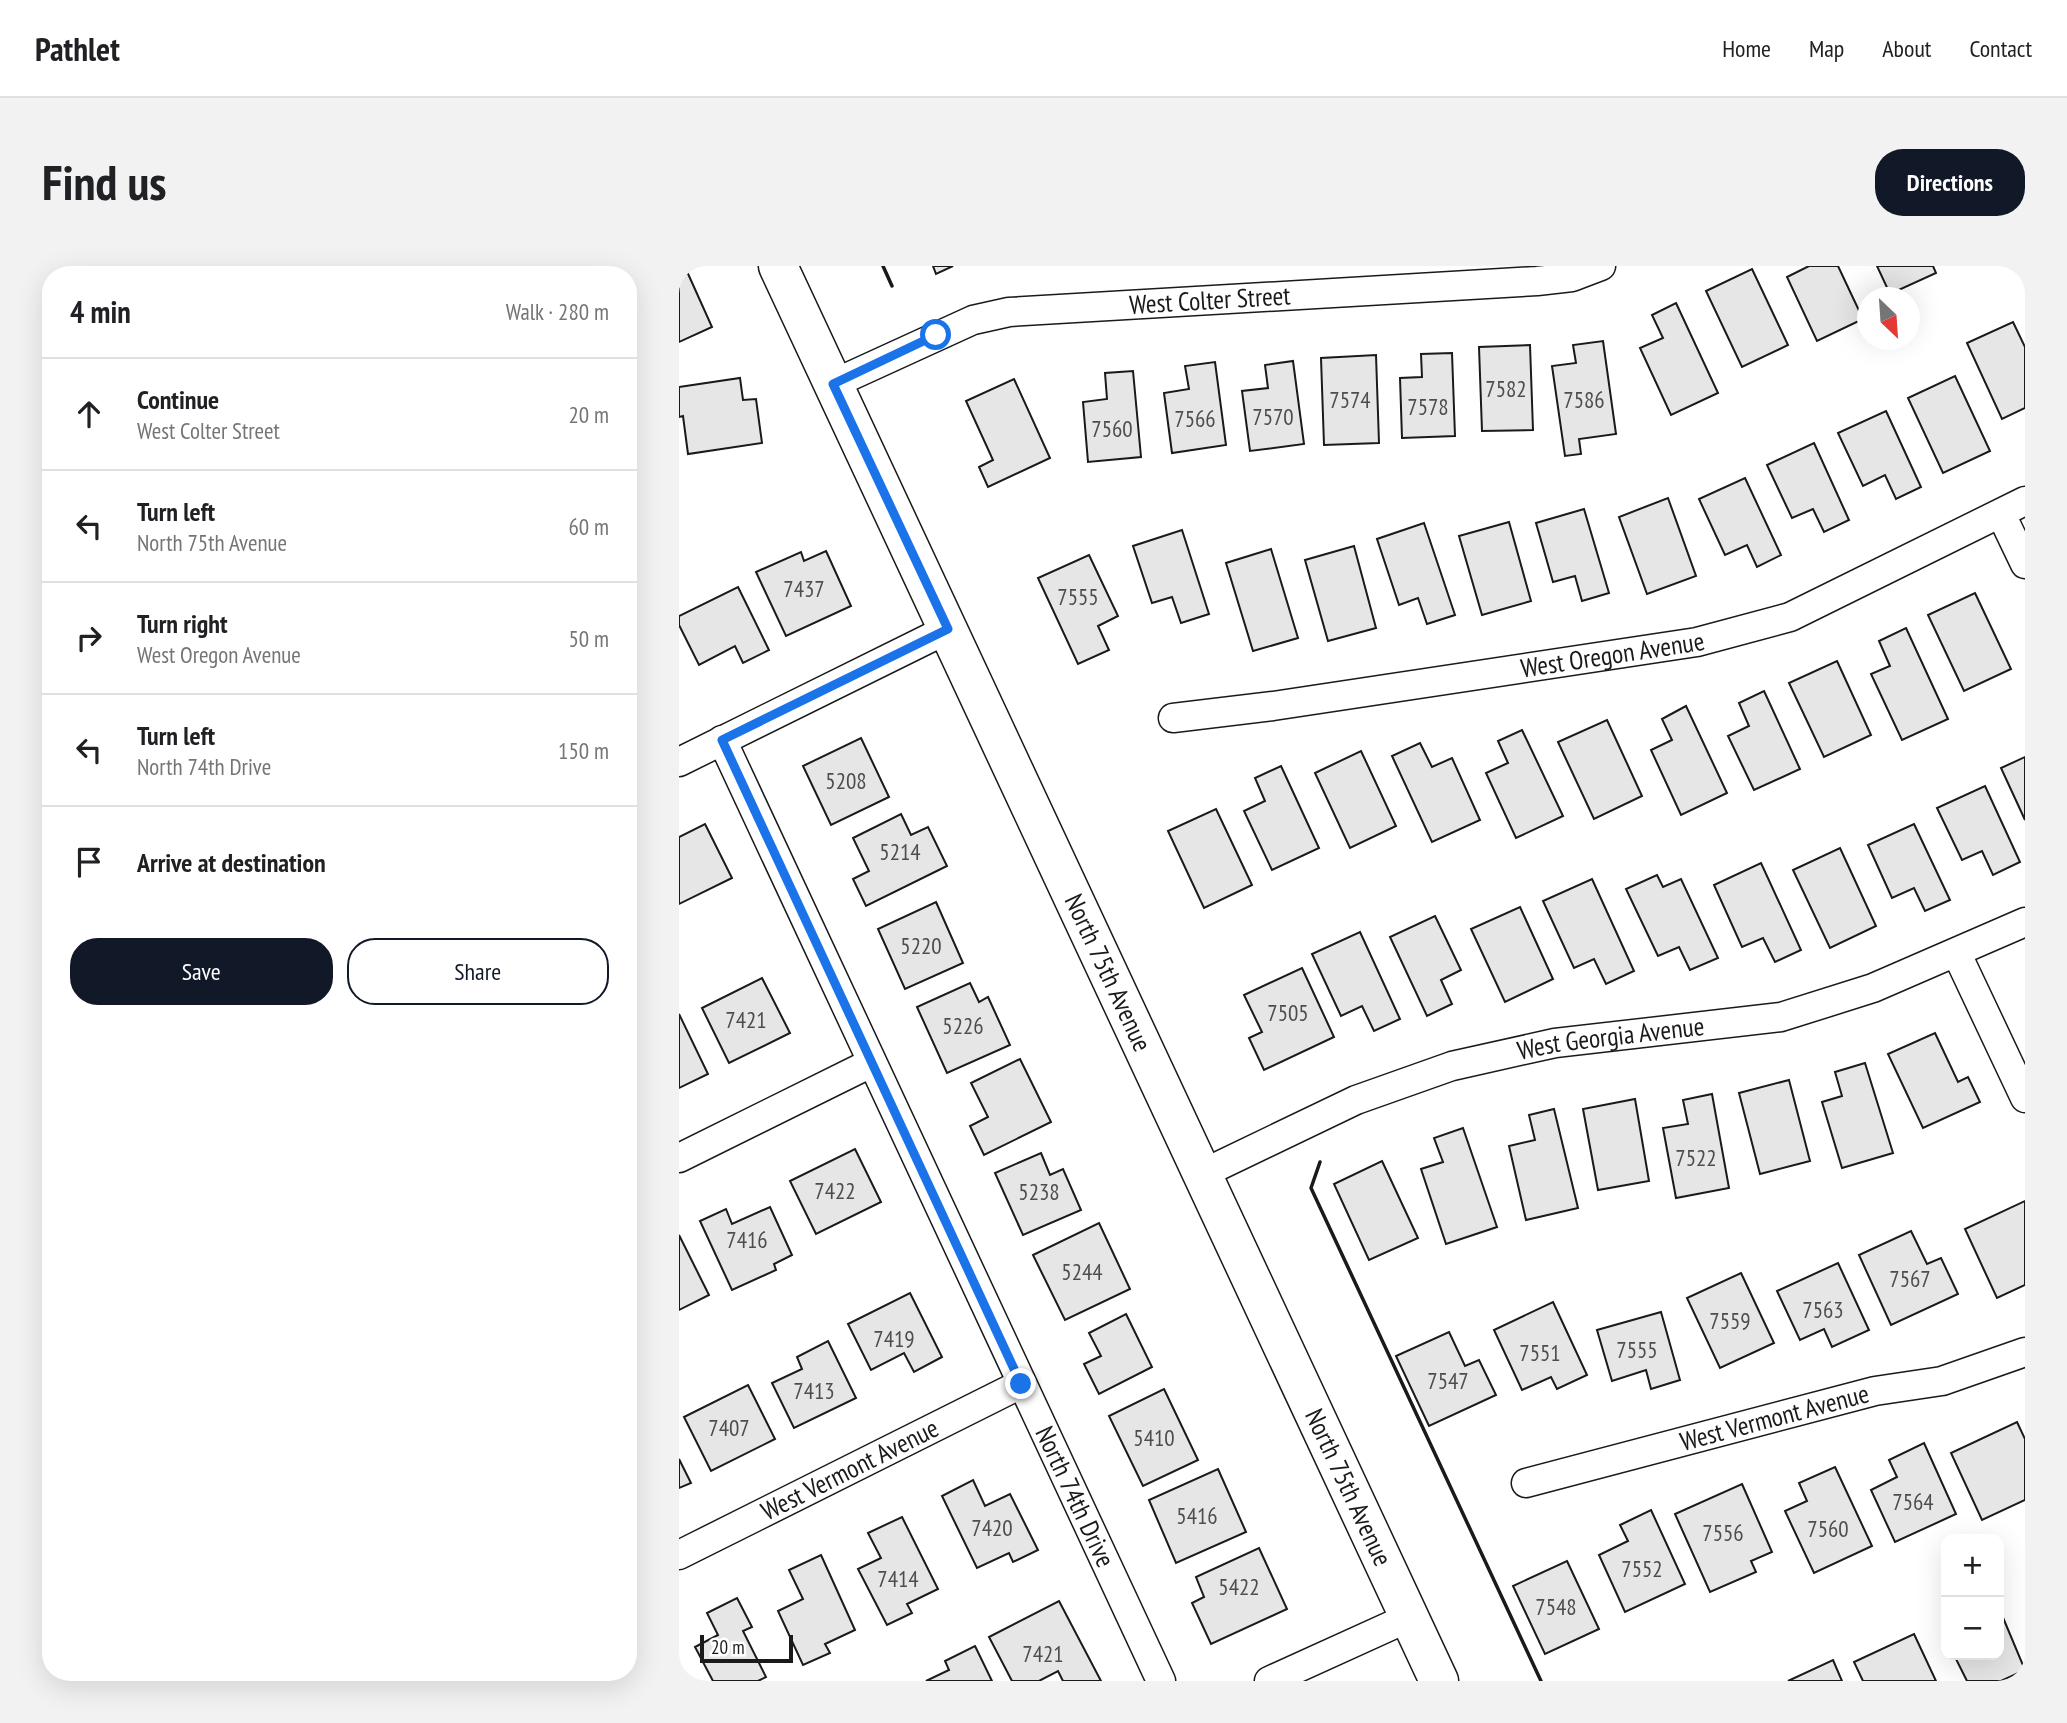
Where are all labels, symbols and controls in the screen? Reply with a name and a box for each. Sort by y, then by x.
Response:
text: Pathlet [35,27,120,70]
text: Home [1722,33,1771,64]
text: Map [1809,33,1844,64]
text: About [1882,33,1931,64]
text: Contact [1969,33,2032,64]
button: Directions [1875,149,2025,216]
text: Find us [42,150,166,214]
street label: West Colter Street [1128,279,1291,321]
north arrow [1857,287,1920,350]
text: 4 min [70,292,131,331]
text: Walk · 280 m [506,297,609,326]
route start [920,319,951,350]
house number: 7582 [1485,374,1527,403]
text: Continue [137,383,219,416]
house number: 7574 [1329,385,1371,414]
house number: 7586 [1563,385,1605,414]
house number: 7578 [1407,392,1449,421]
icon: ahead [70,395,108,433]
text: 20 m [568,400,609,429]
house number: 7570 [1252,402,1294,431]
house number: 7566 [1174,404,1216,433]
house number: 7560 [1091,414,1133,443]
text: West Colter Street [137,416,280,445]
text: Turn left [137,495,215,528]
icon: left [70,507,108,545]
text: 60 m [568,512,609,541]
text: North 75th Avenue [137,528,287,557]
house number: 7437 [783,574,825,603]
house number: 7555 [1057,582,1099,611]
text: Turn right [137,607,228,640]
icon: right [70,619,108,657]
text: 50 m [568,624,609,653]
street label: West Oregon Avenue [1518,624,1708,684]
text: West Oregon Avenue [137,640,301,669]
text: Turn left [137,719,215,752]
icon: left [70,731,108,769]
text: 150 m [558,736,609,765]
text: North 74th Drive [137,752,271,781]
house number: 5208 [825,766,867,795]
house number: 5214 [879,837,921,866]
icon: arrive [70,843,108,881]
text: Arrive at destination [137,846,326,879]
street label: North 75th Avenue [1058,889,1159,1056]
house number: 5220 [900,931,942,960]
button: Save [70,938,333,1005]
button: Share [347,938,609,1005]
house number: 7505 [1267,998,1309,1027]
house number: 7421 [725,1005,767,1034]
street label: West Georgia Avenue [1514,1009,1706,1067]
house number: 5226 [942,1011,984,1040]
house number: 7522 [1675,1143,1717,1172]
house number: 7422 [814,1176,856,1205]
house number: 5238 [1018,1177,1060,1206]
house number: 7416 [726,1225,768,1254]
house number: 5244 [1061,1257,1103,1286]
house number: 7567 [1889,1264,1931,1293]
house number: 7563 [1802,1295,1844,1324]
house number: 7559 [1709,1306,1751,1335]
house number: 7419 [873,1324,915,1353]
house number: 7555 [1616,1335,1658,1364]
house number: 7551 [1519,1338,1561,1367]
house number: 7547 [1427,1366,1469,1395]
route end [1005,1368,1036,1399]
house number: 7413 [793,1376,835,1405]
street label: West Vermont Avenue [1676,1376,1872,1458]
street label: North 75th Avenue [1298,1403,1400,1571]
street label: West Vermont Avenue [755,1411,944,1527]
house number: 7407 [708,1413,750,1442]
street label: North 74th Drive [1028,1421,1123,1572]
house number: 5410 [1133,1423,1175,1452]
house number: 7564 [1892,1487,1934,1516]
house number: 5416 [1176,1501,1218,1530]
house number: 7420 [971,1513,1013,1542]
house number: 7560 [1807,1514,1849,1543]
house number: 7556 [1702,1518,1744,1547]
map controls [1941,1534,2004,1660]
button: + [1941,1534,2004,1597]
house number: 7552 [1621,1554,1663,1583]
house number: 7414 [877,1564,919,1593]
house number: 5422 [1218,1572,1260,1601]
house number: 7548 [1535,1592,1577,1621]
button: − [1941,1597,2004,1660]
scale bar [700,1632,793,1664]
text: 20 m [711,1635,745,1659]
house number: 7421 [1022,1639,1064,1668]

